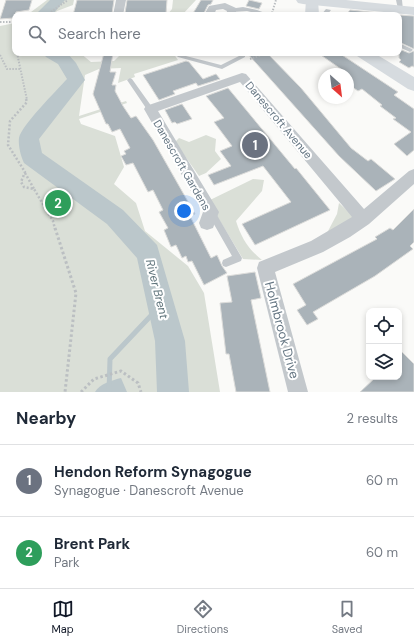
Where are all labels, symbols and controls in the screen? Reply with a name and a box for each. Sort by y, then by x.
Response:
search box [12,12,402,56]
icon: search [26,23,48,45]
text: Search here [58,24,141,44]
north arrow [318,68,354,104]
street label: Danescroft Avenue [243,78,315,162]
street label: Danescroft Gardens [150,117,214,213]
pin: 1 [242,130,268,160]
pin: 2 [45,188,71,218]
your location [174,201,194,221]
water label: River Brent [142,258,172,321]
street label: Holmbrook Drive [261,280,303,380]
map controls [366,308,402,380]
button: locate [366,308,402,344]
button: layers [366,344,402,380]
text: Nearby [16,407,76,429]
text: 2 results [347,410,398,427]
text: Hendon Reform Synagogue [54,462,252,482]
text: 1 [27,472,31,489]
text: 60 m [366,472,398,489]
text: Synagogue · Danescroft Avenue [54,482,244,499]
text: Brent Park [54,534,130,554]
text: 2 [25,544,33,561]
text: 60 m [366,544,398,561]
text: Park [54,554,80,571]
tab: Map [52,598,74,636]
tab: Directions [177,598,229,636]
tab: Saved [332,598,362,636]

